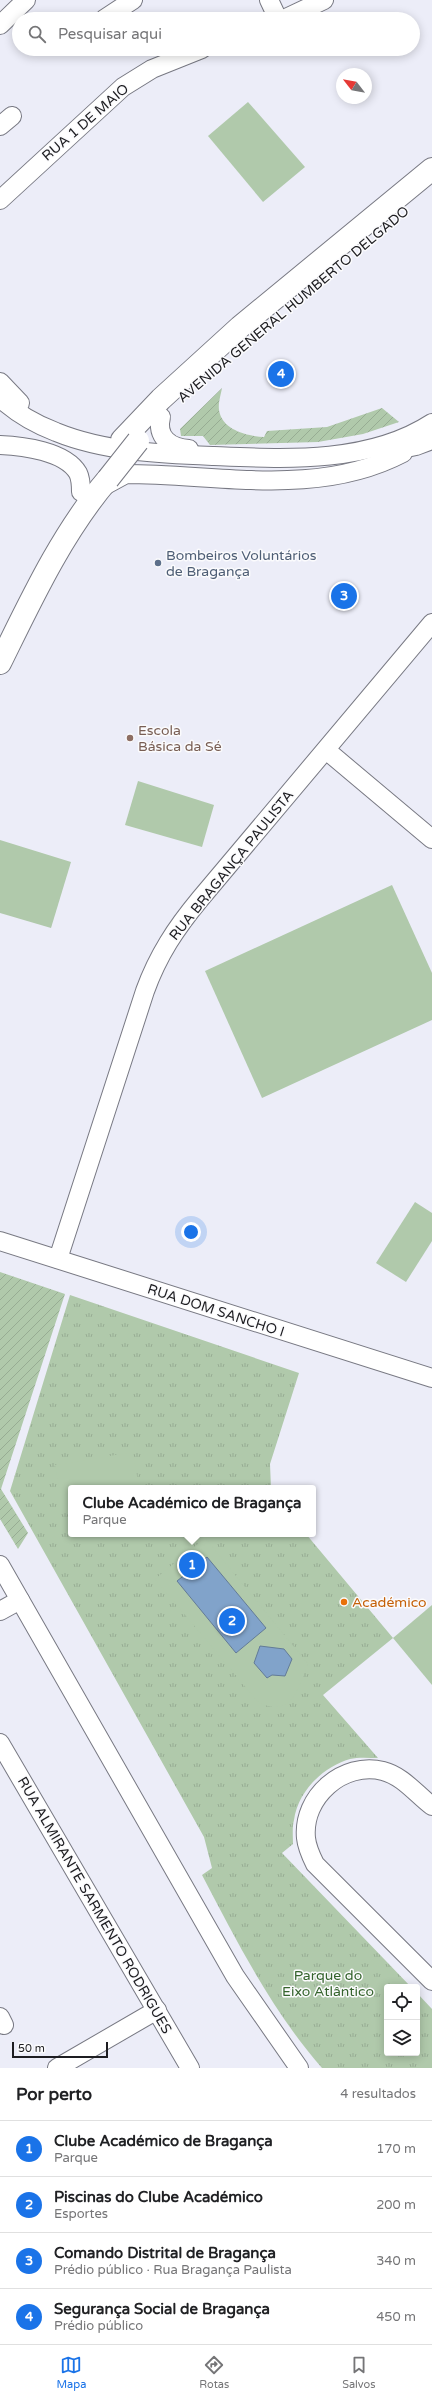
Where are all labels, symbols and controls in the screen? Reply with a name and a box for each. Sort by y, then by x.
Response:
search box [12,12,420,56]
icon: search [26,23,48,45]
text: Pesquisar aqui [58,25,162,43]
north arrow [336,68,372,104]
street label: RUA 1 DE MAIO [39,80,132,165]
street label: AVENIDA GENERAL HUMBERTO DELGADO [174,202,412,406]
pin: 4 [268,359,294,389]
place label: Bombeiros Voluntários de Bragança [166,547,317,580]
marker: Bombeiros Voluntários de Bragança [153,558,163,568]
pin: 3 [331,581,357,611]
place label: Escola Básica da Sé [138,722,222,755]
marker: Escola Básica da Sé [125,733,135,743]
street label: RUA BRAGANÇA PAULISTA [166,787,297,944]
your location [181,1222,201,1242]
street label: RUA DOM SANCHO I [145,1280,286,1341]
popup [68,1485,316,1537]
text: Clube Académico de Bragança [83,1494,301,1512]
text: Parque [83,1512,127,1528]
pin: 1 [179,1550,205,1580]
place label: Académico [352,1594,427,1611]
marker: Académico [339,1597,349,1607]
pin: 2 [219,1606,245,1636]
street label: RUA ALMIRANTE SARMENTO RODRIGUES [14,1774,176,2037]
park label: Parque do Eixo Atlântico [282,1967,374,2000]
map controls [384,1984,420,2056]
button: locate [384,1984,420,2020]
button: layers [384,2020,420,2056]
scale bar [12,2040,108,2059]
text: 50 m [18,2042,45,2055]
text: Por perto [16,2084,92,2105]
text: 4 resultados [340,2086,416,2102]
text: Clube Académico de Bragança [54,2132,273,2150]
text: 1 [25,2141,33,2157]
text: 170 m [376,2141,416,2157]
text: Parque [54,2150,98,2166]
text: Piscinas do Clube Académico [54,2188,263,2206]
text: 2 [25,2197,33,2213]
text: 200 m [376,2197,416,2213]
text: Esportes [54,2206,108,2222]
text: Comando Distrital de Bragança [54,2244,276,2262]
text: 3 [25,2253,33,2269]
text: 340 m [376,2253,416,2269]
text: Prédio público · Rua Bragança Paulista [54,2262,292,2278]
text: Segurança Social de Bragança [54,2300,270,2318]
text: 4 [25,2309,33,2325]
text: 450 m [376,2309,416,2325]
text: Prédio público [54,2318,143,2334]
tab: Mapa [56,2354,86,2391]
tab: Rotas [199,2354,229,2391]
tab: Salvos [342,2354,376,2391]

